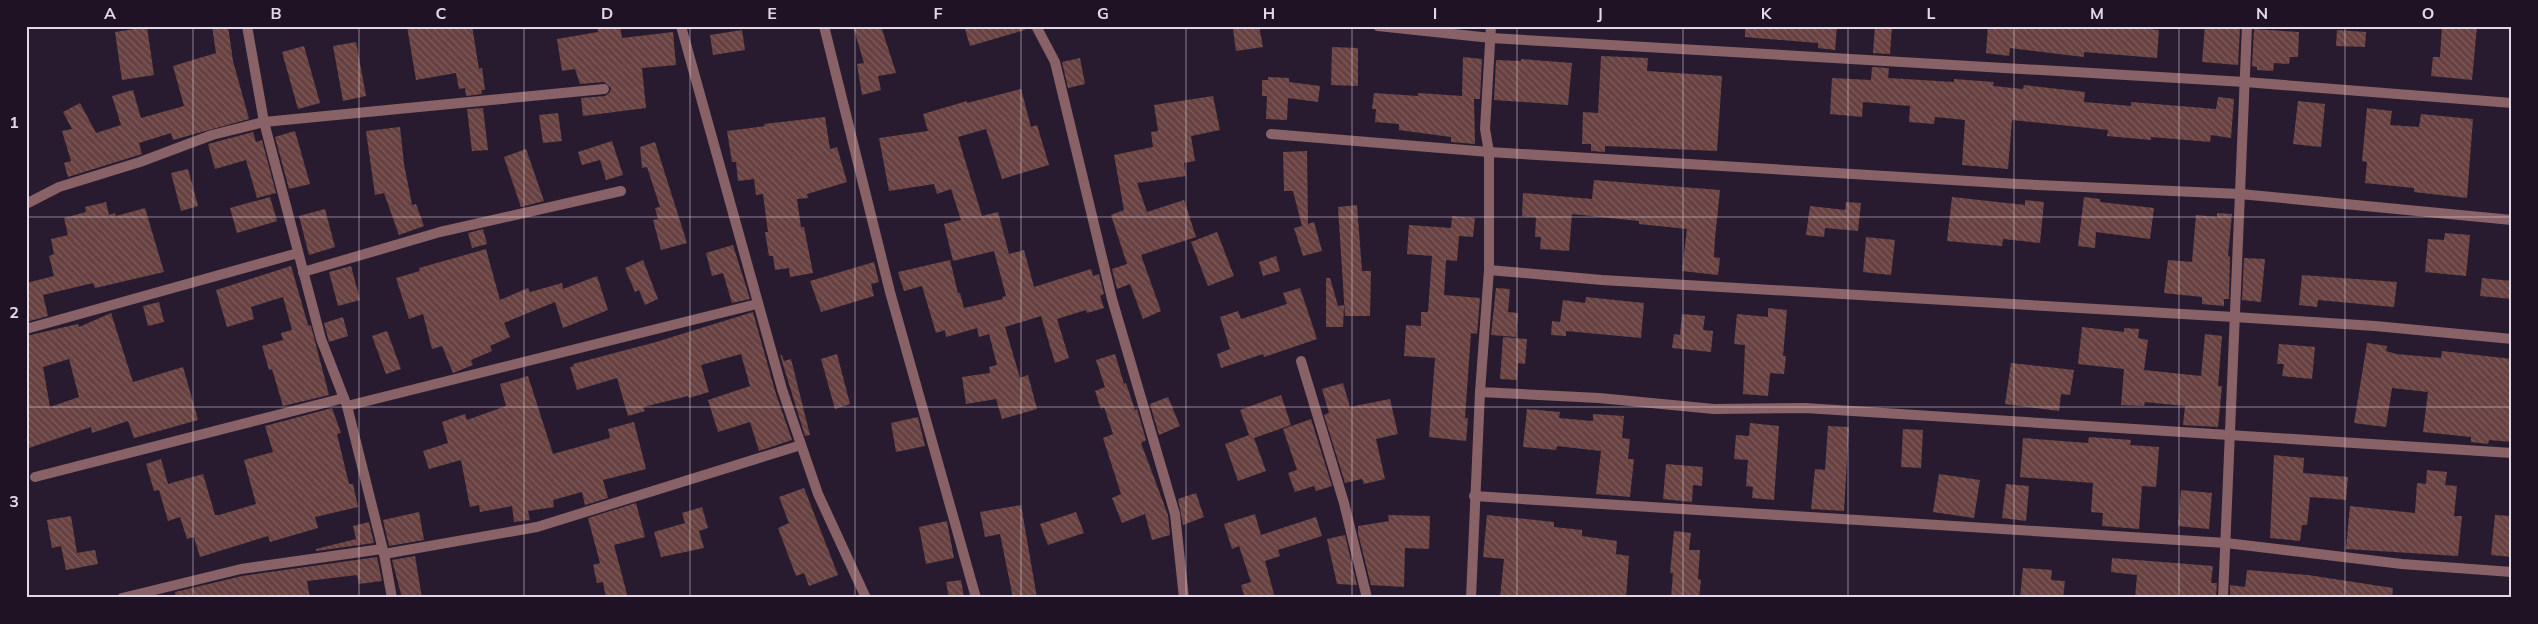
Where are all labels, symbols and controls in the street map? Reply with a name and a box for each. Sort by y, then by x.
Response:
text: A [104,3,116,23]
text: B [270,3,282,23]
text: C [436,3,447,23]
text: D [601,3,613,23]
text: E [767,3,777,23]
text: F [933,3,943,23]
text: G [1097,3,1109,23]
text: H [1263,3,1275,23]
text: I [1433,3,1437,23]
text: J [1597,3,1603,23]
text: K [1761,3,1773,23]
text: L [1927,3,1936,23]
text: M [2090,3,2104,23]
text: N [2256,3,2268,23]
text: O [2422,3,2434,23]
text: 1 [9,112,19,132]
text: 2 [9,302,19,322]
text: 3 [9,491,19,511]

